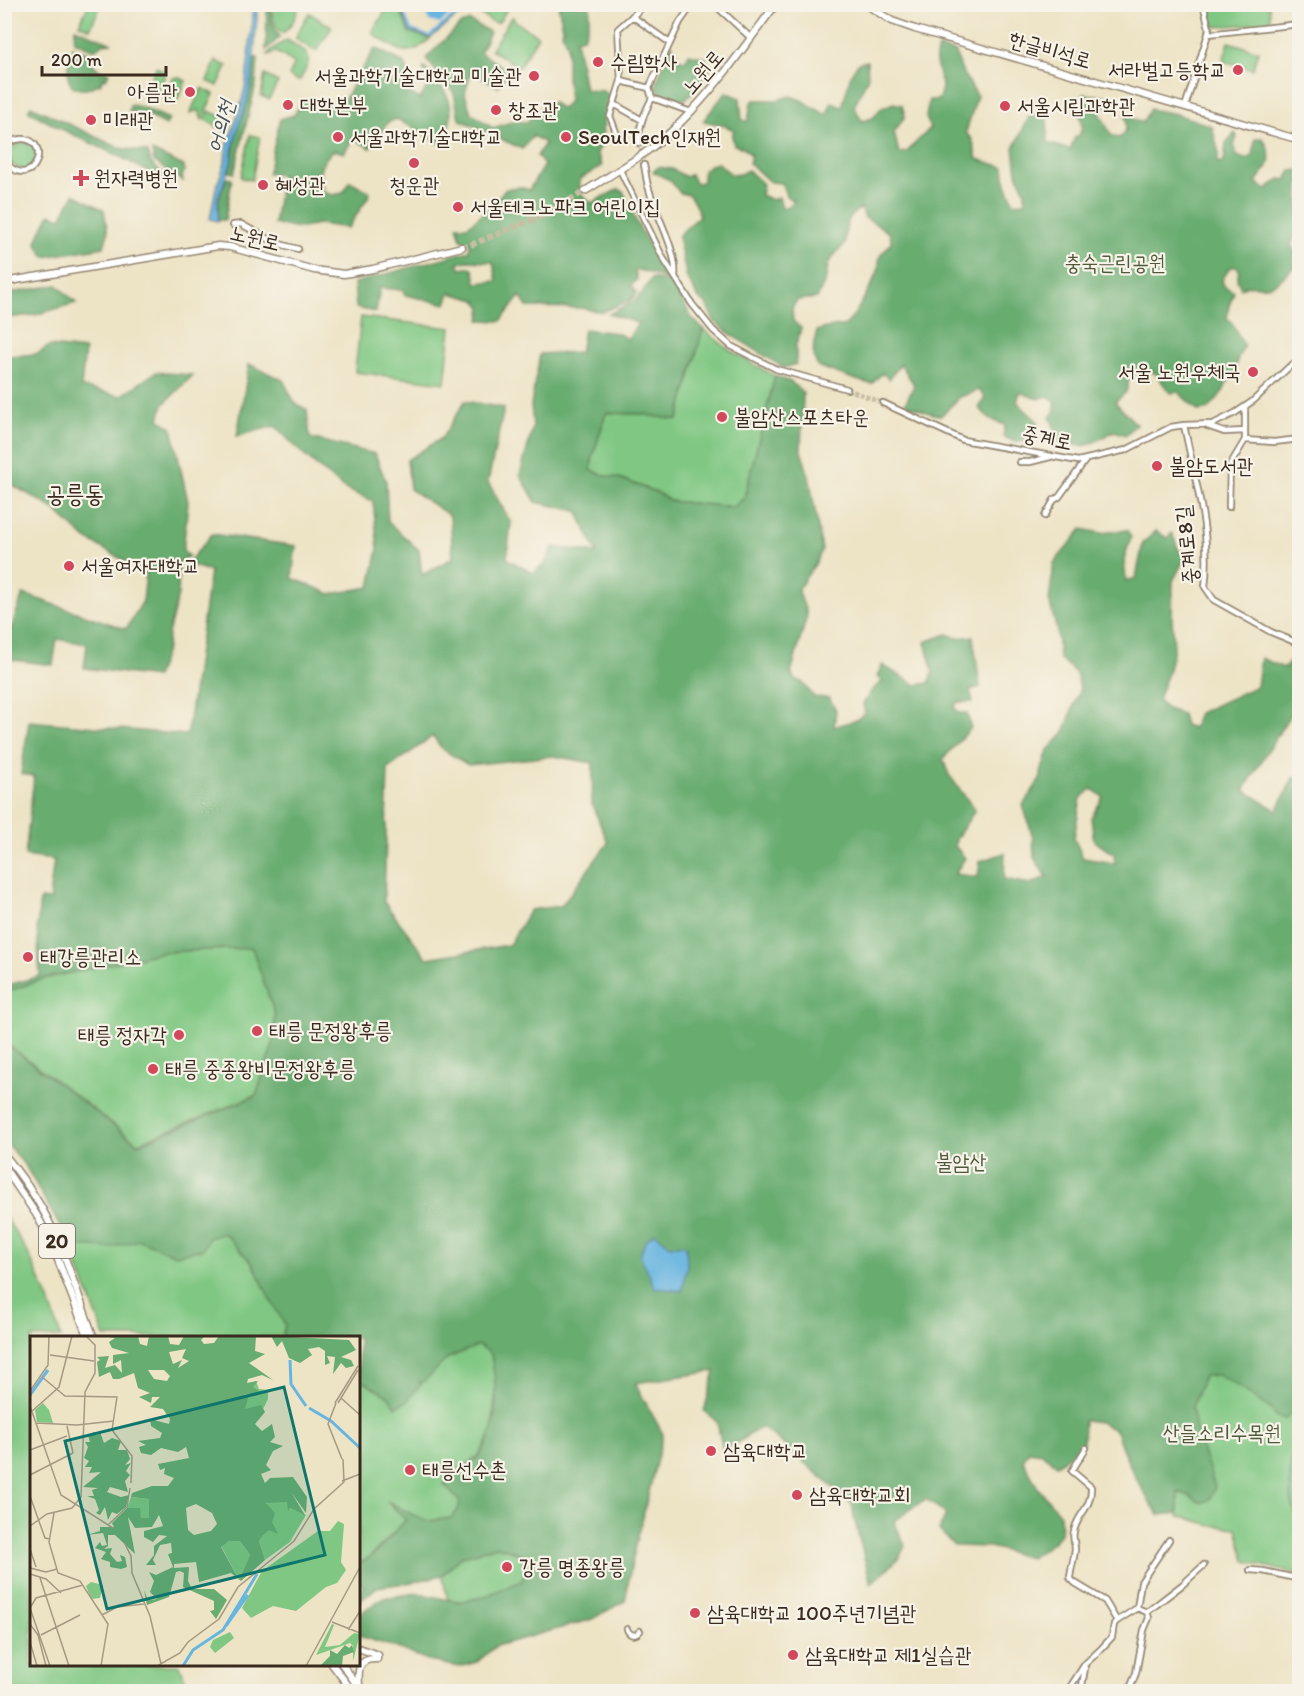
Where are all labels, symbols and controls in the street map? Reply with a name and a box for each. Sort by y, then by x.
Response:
street label: 한글비석로 [1006,26,1094,73]
scale bar [42,39,166,77]
street label: 노원로 [677,44,728,99]
text: 200 m [51,49,102,71]
place label: 수림학사 [610,49,678,74]
marker: 수림학사 [591,55,605,69]
place label: 서라벌고등학교 [1108,57,1226,82]
place label: 서울과학기술대학교 미술관 [314,63,522,88]
marker: 서라벌고등학교 [1231,63,1245,77]
marker: 서울과학기술대학교 미술관 [527,69,541,83]
place label: 아름관 [127,79,178,104]
marker: 아름관 [183,85,197,99]
place label: 대학본부 [300,92,368,117]
place label: 서울시립과학관 [1017,93,1135,118]
water label: 어의천 [201,95,241,155]
place label: 창조관 [508,97,559,122]
marker: 대학본부 [281,98,295,112]
marker: 서울시립과학관 [998,99,1012,113]
marker: 창조관 [489,103,503,117]
place label: 미래관 [103,107,154,132]
marker: 미래관 [84,113,98,127]
place label: 서울과학기술대학교 [350,124,502,149]
place label: SeoulTech인재원 [578,124,721,149]
marker: 서울과학기술대학교 [331,130,345,144]
marker: SeoulTech인재원 [559,130,573,144]
marker: 청운관 [407,156,421,170]
place label: 원자력병원 [94,165,179,190]
marker: 원자력병원 [72,169,90,187]
place label: 혜성관 [275,172,326,197]
place label: 청운관 [389,172,439,197]
marker: 혜성관 [256,178,270,192]
place label: 서울테크노파크 어린이집 [470,194,661,219]
marker: 서울테크노파크 어린이집 [451,200,465,214]
street label: 노원로 [228,220,283,255]
park label: 충숙근린공원 [1064,250,1166,275]
place label: 서울 노원우체국 [1118,359,1241,384]
marker: 서울 노원우체국 [1246,365,1260,379]
place label: 불암산스포츠타운 [734,404,869,429]
marker: 불암산스포츠타운 [715,410,729,424]
street label: 중계로 [1020,420,1074,455]
place label: 불암도서관 [1169,453,1254,478]
marker: 불암도서관 [1150,459,1164,473]
district label: 공릉동 [46,479,104,508]
street label: 중계로8길 [1170,504,1203,586]
place label: 서울여자대학교 [81,553,199,578]
marker: 서울여자대학교 [62,559,76,573]
place label: 태강릉관리소 [40,944,141,969]
marker: 태강릉관리소 [21,950,35,964]
place label: 태릉 문정왕후릉 [269,1018,392,1043]
place label: 태릉 정자각 [78,1022,167,1047]
marker: 태릉 문정왕후릉 [250,1024,264,1038]
marker: 태릉 정자각 [172,1028,186,1042]
place label: 태릉 중종왕비문정왕후릉 [165,1056,356,1081]
marker: 태릉 중종왕비문정왕후릉 [146,1062,160,1076]
park label: 불암산 [936,1149,986,1174]
road number: 20 [39,1224,75,1258]
inset map [30,1336,360,1666]
park label: 산들소리수목원 [1163,1420,1281,1445]
place label: 삼육대학교 [723,1438,808,1463]
marker: 삼육대학교 [704,1444,718,1458]
place label: 태릉선수촌 [422,1457,507,1482]
marker: 태릉선수촌 [403,1463,417,1477]
place label: 삼육대학교회 [809,1482,910,1507]
marker: 삼육대학교회 [790,1488,804,1502]
place label: 강릉 명종왕릉 [519,1554,625,1579]
marker: 강릉 명종왕릉 [500,1560,514,1574]
place label: 삼육대학교 100주년기념관 [707,1600,916,1625]
marker: 삼육대학교 100주년기념관 [688,1606,702,1620]
place label: 삼육대학교 제1실습관 [805,1642,972,1667]
marker: 삼육대학교 제1실습관 [786,1648,800,1662]

